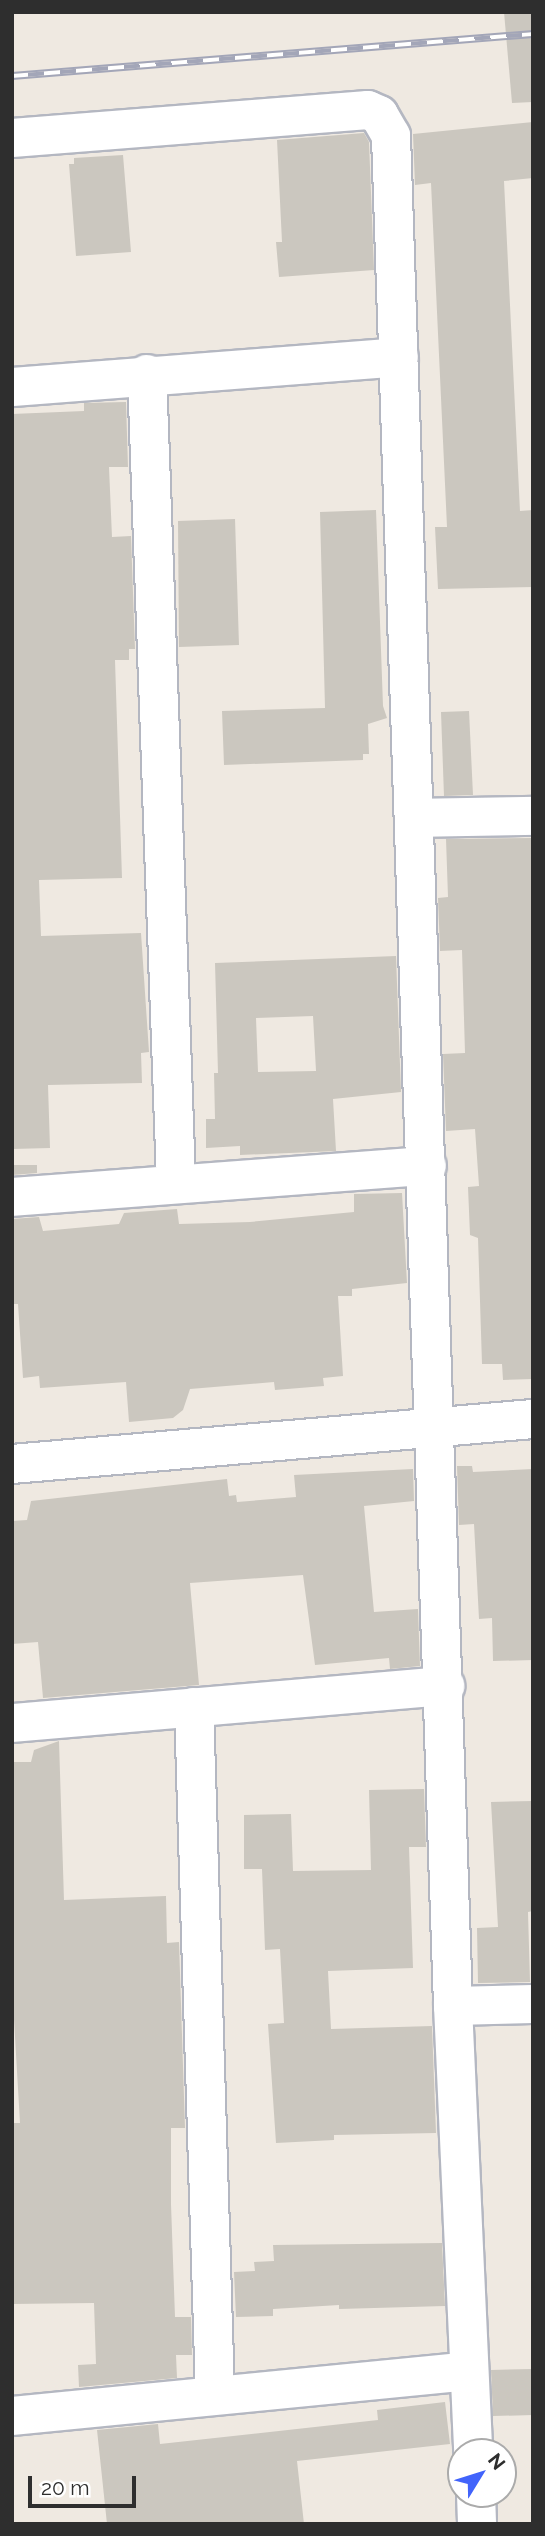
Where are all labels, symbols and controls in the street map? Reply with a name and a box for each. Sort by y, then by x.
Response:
north arrow [447,2438,517,2508]
text: N [484,2449,510,2474]
scale bar [32,2462,140,2506]
text: 20 m [41,2475,89,2500]

